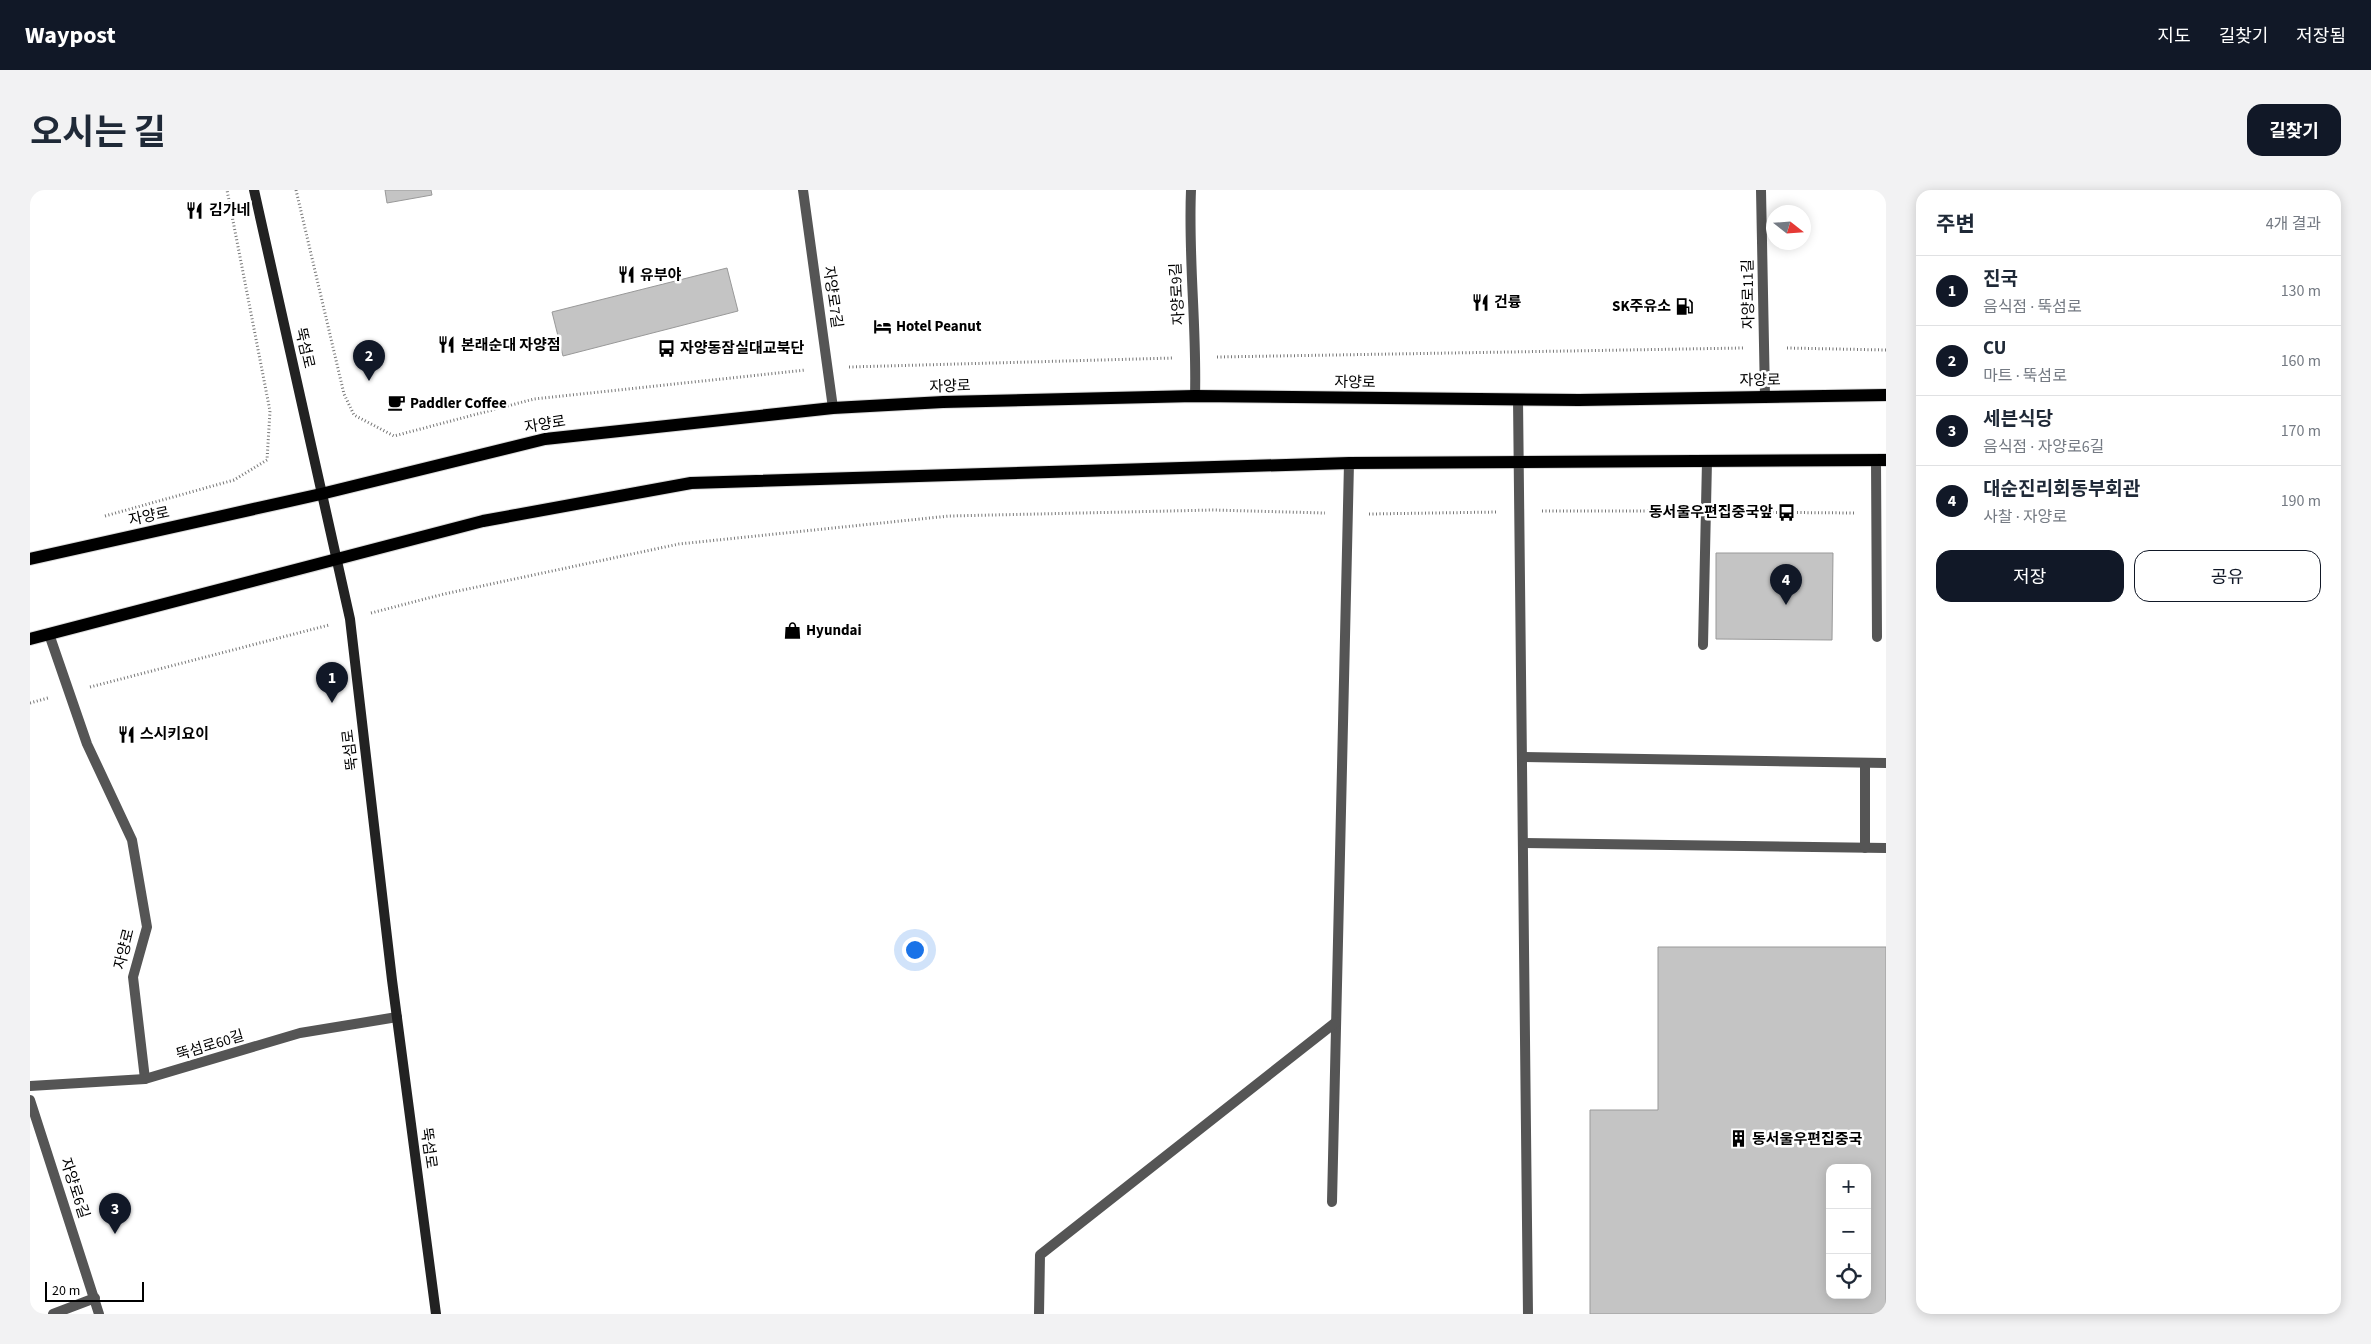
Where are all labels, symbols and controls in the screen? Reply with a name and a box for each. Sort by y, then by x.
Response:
text: Waypost [25,18,116,53]
text: 지도 [2158,24,2191,49]
text: 길찾기 [2219,24,2268,49]
text: 저장됨 [2296,24,2346,49]
button: 길찾기 [2247,104,2341,156]
text: 오시는 길 [30,108,166,158]
restaurant icon: 김가네 [185,200,205,220]
place label: 김가네 [209,200,250,221]
north arrow [1766,205,1811,250]
text: 주변 [1936,209,1975,239]
text: 4개 결과 [2266,213,2321,235]
street label: 자양로11길 [1737,259,1760,329]
street label: 자양로9길 [1165,262,1190,326]
restaurant icon: 유부야 [616,265,636,285]
place label: 유부야 [640,265,682,286]
street label: 자양로7길 [818,265,847,330]
text: 진국 [1983,266,2018,293]
text: 1 [1948,280,1956,302]
text: 130 m [2281,280,2321,302]
restaurant icon: 건륭 [1470,292,1490,312]
place label: 건륭 [1494,292,1522,313]
place label: SK주유소 [1612,296,1671,317]
fuel station icon: SK주유소 [1675,296,1695,316]
text: 음식점 · 뚝섬로 [1983,296,2082,318]
hotel icon: Hotel Peanut [872,316,892,336]
place label: Hotel Peanut [896,316,982,337]
street label: 뚝섬로 [290,326,319,371]
restaurant icon: 본래순대 자양점 [437,335,457,355]
place label: 본래순대 자양점 [461,335,561,356]
text: CU [1983,335,2006,362]
bus stop icon: 자양동잠실대교북단 [656,338,676,358]
place label: 자양동잠실대교북단 [680,338,804,359]
pin: 2 [353,340,385,381]
text: 2 [1948,350,1956,372]
text: 160 m [2281,350,2321,372]
text: 마트 · 뚝섬로 [1983,365,2067,387]
street label: 자양로 [1739,370,1781,391]
street label: 자양로 [1334,372,1376,393]
street label: 자양로 [929,375,971,398]
cafe icon: Paddler Coffee [386,393,406,413]
place label: Paddler Coffee [410,393,507,414]
text: 세븐식당 [1983,406,2053,433]
street label: 자양로 [523,411,567,438]
text: 3 [1948,420,1956,442]
text: 170 m [2281,420,2321,442]
text: 음식점 · 자양로6길 [1983,436,2104,458]
text: 대순진리회동부회관 [1983,476,2140,503]
text: 4 [1948,490,1956,512]
text: 190 m [2281,490,2321,512]
street label: 자양로 [127,502,172,531]
place label: 동서울우편집중국앞 [1649,502,1773,523]
bus stop icon: 동서울우편집중국앞 [1777,502,1797,522]
text: 사찰 · 자양로 [1983,506,2067,528]
button: 저장 [1936,550,2124,602]
button: 공유 [2134,550,2321,602]
pin: 4 [1770,564,1802,605]
shop icon: Hyundai [782,620,802,640]
place label: Hyundai [806,620,862,641]
pin: 1 [316,662,348,703]
restaurant icon: 스시키요이 [116,724,136,744]
place label: 스시키요이 [140,724,209,745]
street label: 뚝섬로 [338,728,363,772]
street label: 자양로 [109,926,140,972]
your location [902,937,928,963]
street label: 뚝섬로60길 [174,1025,247,1066]
street label: 뚝섬로 [415,1126,442,1170]
building icon: 동서울우편집중국 [1728,1129,1748,1149]
place label: 동서울우편집중국 [1752,1129,1863,1150]
street label: 자양로6길 [55,1155,94,1221]
map controls [1826,1164,1871,1299]
button: + [1826,1164,1871,1209]
pin: 3 [99,1193,131,1234]
button: − [1826,1209,1871,1254]
button: locate [1826,1254,1871,1299]
scale bar [45,1279,144,1302]
text: 20 m [52,1281,80,1301]

